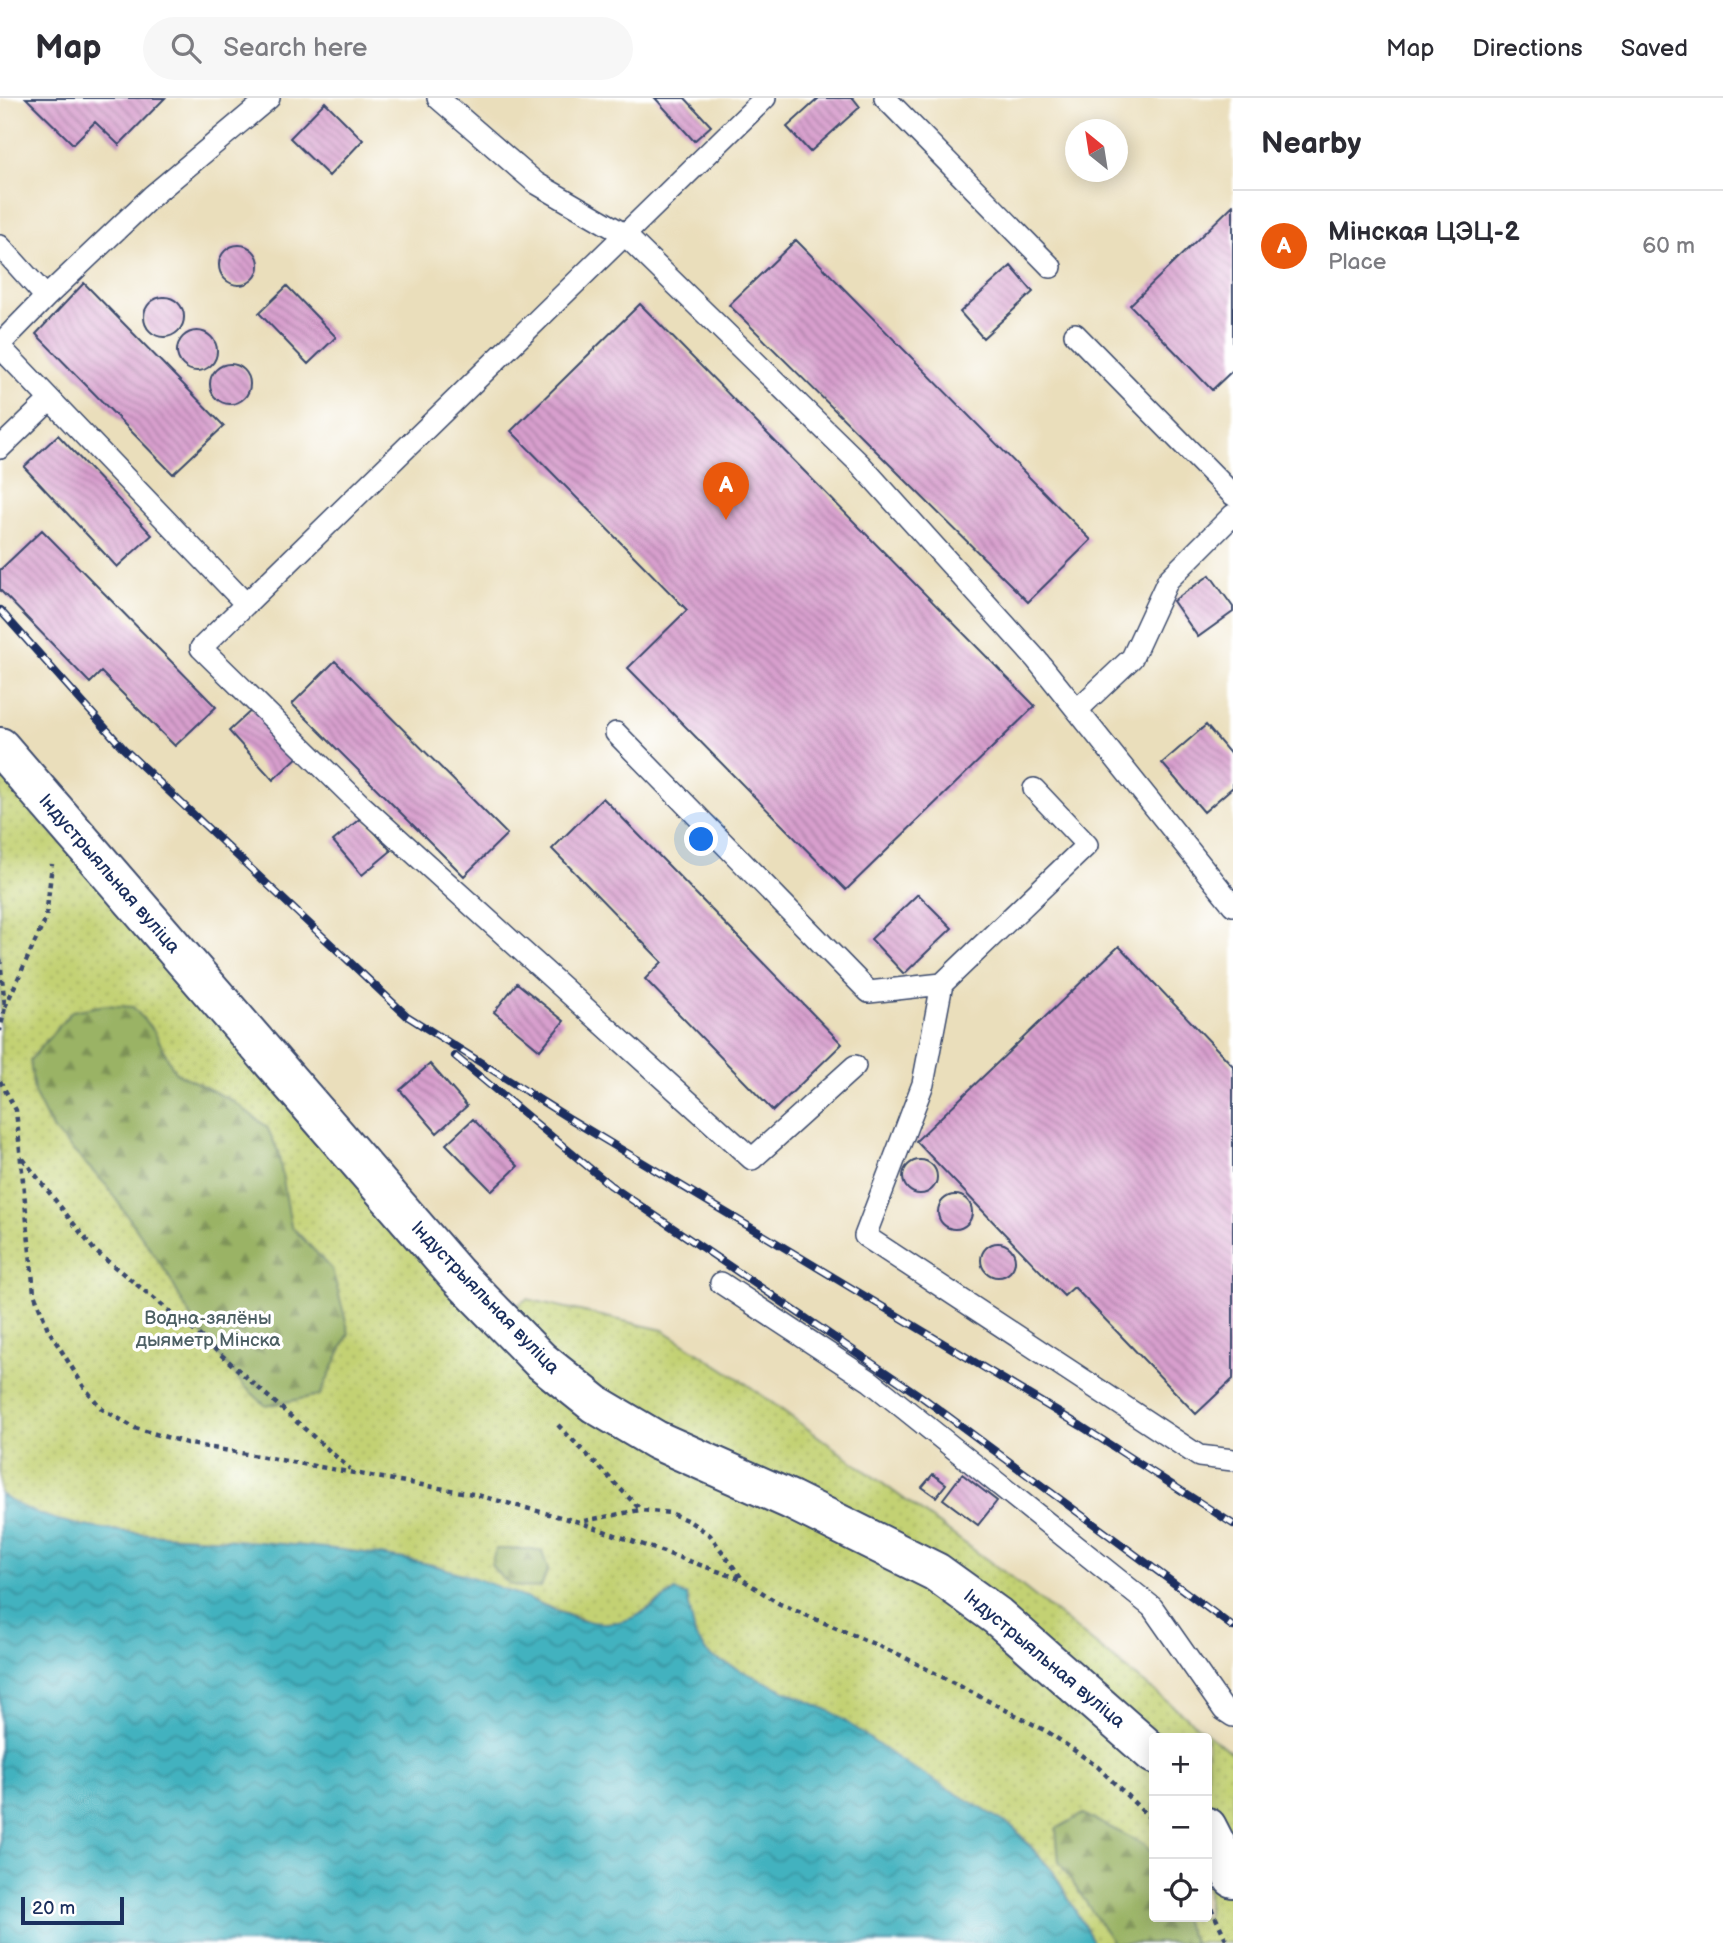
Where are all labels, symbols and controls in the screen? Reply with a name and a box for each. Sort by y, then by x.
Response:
search box [143,17,633,80]
text: Map [35,28,101,68]
icon: search [167,29,205,67]
text: Search here [223,33,367,64]
text: Map [1386,34,1434,63]
text: Directions [1472,34,1583,63]
text: Saved [1621,34,1688,63]
north arrow [1065,119,1128,182]
text: Nearby [1261,126,1361,162]
text: Мінская ЦЭЦ-2 [1328,217,1520,248]
text: A [1277,232,1291,260]
text: 60 m [1642,232,1695,260]
text: Place [1328,248,1386,276]
pin: A [703,462,749,520]
street label: Індустрыяльная вуліца [33,789,185,959]
your location [684,822,718,856]
street label: Індустрыяльная вуліца [406,1217,564,1379]
park label: Водна-зялёны дыяметр Мінска [135,1307,281,1352]
street label: Індустрыяльная вуліца [958,1585,1130,1733]
map controls [1149,1733,1212,1922]
button: + [1149,1733,1212,1796]
button: − [1149,1796,1212,1859]
button: locate [1149,1859,1212,1922]
scale bar [21,1894,124,1926]
text: 20 m [32,1897,75,1920]

